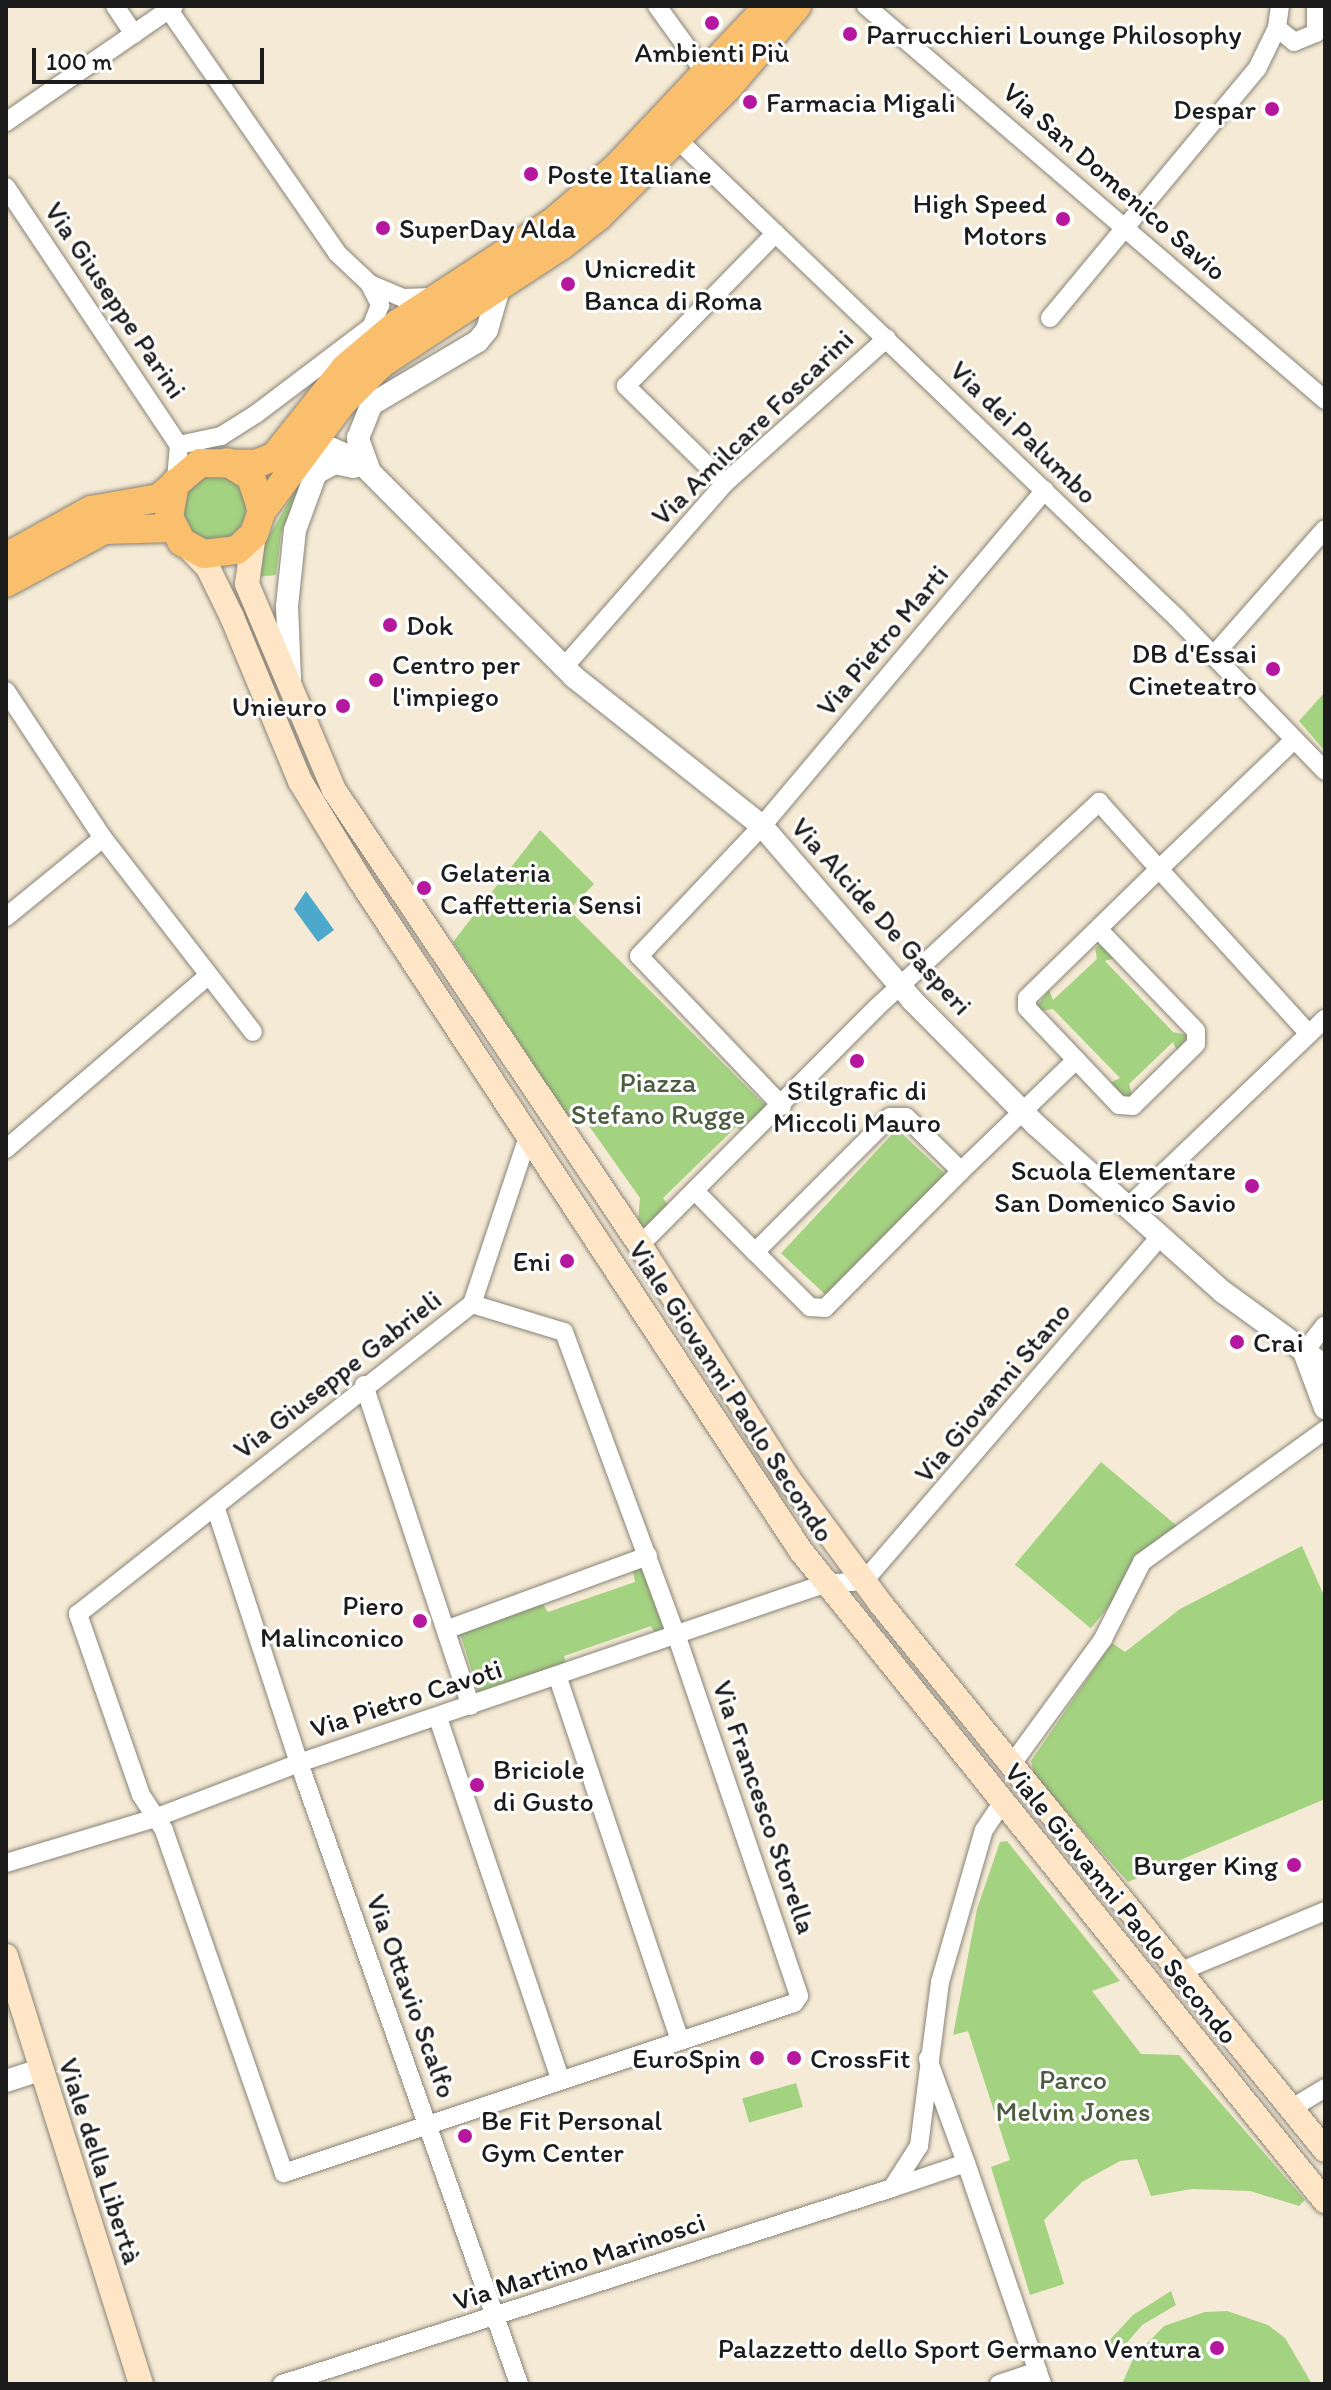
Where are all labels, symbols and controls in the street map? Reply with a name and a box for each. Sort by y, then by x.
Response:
marker: Ambienti Più [703,14,721,32]
place label: Parrucchieri Lounge Philosophy [866,17,1241,51]
marker: Parrucchieri Lounge Philosophy [841,25,859,43]
scale bar [36,32,268,82]
place label: Ambienti Più [635,35,789,69]
text: 100 m [46,47,112,76]
street label: Via San Domenico Savio [996,74,1234,288]
place label: Farmacia Migali [766,85,955,119]
place label: Despar [1173,92,1256,126]
marker: Farmacia Migali [741,93,759,111]
marker: Despar [1263,100,1281,118]
place label: Poste Italiane [547,157,713,191]
marker: Poste Italiane [522,165,540,183]
place label: High Speed Motors [913,186,1047,252]
street label: Via Giuseppe Parini [38,195,194,405]
marker: High Speed Motors [1054,210,1072,228]
place label: SuperDay Alda [399,211,576,245]
marker: SuperDay Alda [374,219,392,237]
place label: Unicredit Banca di Roma [584,251,763,317]
marker: Unicredit Banca di Roma [559,275,577,293]
street label: Via Amilcare Foscarini [645,322,859,532]
street label: Via dei Palumbo [944,354,1104,510]
street label: Via Pietro Marti [809,558,955,722]
place label: Dok [406,608,453,642]
marker: Dok [381,616,399,634]
place label: DB d'Essai Cineteatro [1128,636,1257,702]
place label: Centro per l'impiego [392,647,520,713]
marker: DB d'Essai Cineteatro [1264,660,1282,678]
marker: Centro per l'impiego [367,671,385,689]
place label: Unieuro [232,689,327,723]
marker: Unieuro [334,697,352,715]
street label: Via Alcide De Gasperi [784,810,980,1022]
place label: Gelateria Caffetteria Sensi [440,855,643,921]
marker: Gelateria Caffetteria Sensi [415,879,433,897]
marker: Stilgrafic di Miccoli Mauro [848,1052,866,1070]
park label: Piazza Stefano Rugge [571,1065,745,1131]
place label: Stilgrafic di Miccoli Mauro [773,1073,941,1139]
place label: Scuola Elementare San Domenico Savio [993,1153,1236,1219]
marker: Scuola Elementare San Domenico Savio [1243,1177,1261,1195]
street label: Viale Giovanni Paolo Secondo [622,1235,842,1547]
place label: Eni [513,1244,551,1278]
marker: Eni [558,1252,576,1270]
street label: Via Giuseppe Gabrieli [226,1282,448,1466]
street label: Via Giovanni Stano [906,1295,1078,1489]
place label: Crai [1253,1325,1304,1359]
marker: Crai [1228,1333,1246,1351]
place label: Piero Malinconico [260,1588,404,1654]
marker: Piero Malinconico [411,1612,429,1630]
street label: Via Pietro Cavoti [306,1651,506,1745]
street label: Via Francesco Storella [706,1676,824,1938]
place label: Briciole di Gusto [493,1752,594,1818]
street label: Viale Giovanni Paolo Secondo [999,1756,1245,2050]
marker: Briciole di Gusto [468,1776,486,1794]
place label: Burger King [1133,1848,1278,1882]
marker: Burger King [1285,1856,1303,1874]
street label: Via Ottavio Scalfo [359,1889,465,2103]
place label: EuroSpin [632,2041,741,2075]
place label: CrossFit [810,2041,910,2075]
marker: EuroSpin [748,2049,766,2067]
marker: CrossFit [785,2049,803,2067]
street label: Viale della Libertà [52,2054,150,2268]
park label: Parco Melvin Jones [996,2062,1150,2128]
place label: Be Fit Personal Gym Center [481,2103,662,2169]
marker: Be Fit Personal Gym Center [456,2127,474,2145]
street label: Via Martino Marinosci [449,2204,709,2318]
place label: Palazzetto dello Sport Germano Ventura [720,2331,1201,2365]
marker: Palazzetto dello Sport Germano Ventura [1208,2339,1226,2357]

